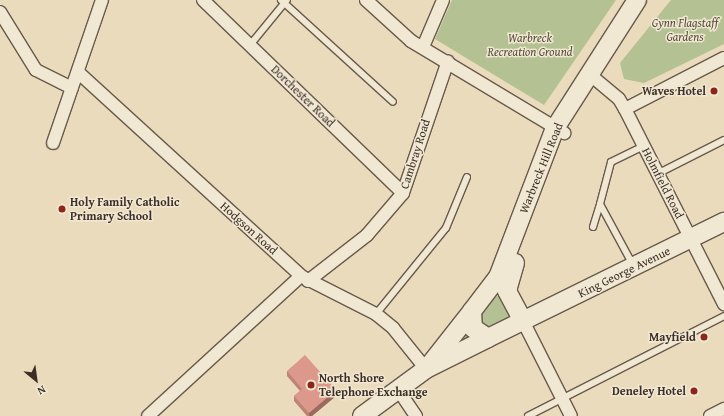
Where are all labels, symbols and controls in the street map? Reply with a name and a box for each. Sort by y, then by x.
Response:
park label: Gynn Flagstaff Gardens [652,16,718,44]
park label: Warbreck Recreation Ground [488,31,572,59]
street label: Dorchester Road [268,62,338,130]
place label: Waves Hotel [642,84,706,98]
marker: Waves Hotel [709,86,719,96]
street label: Cambray Road [397,117,433,191]
street label: Warbreck Hill Road [516,120,566,216]
street label: Holmfield Road [639,145,687,221]
place label: Holy Family Catholic Primary School [70,195,180,223]
street label: Hodgson Road [217,199,281,257]
marker: Holy Family Catholic Primary School [57,204,67,214]
street label: King George Avenue [576,243,672,301]
place label: Mayfield [649,330,696,344]
marker: Mayfield [699,332,709,342]
north arrow [16,360,56,400]
place label: North Shore Telephone Exchange [319,371,428,399]
marker: North Shore Telephone Exchange [306,380,316,390]
text: N [35,382,49,399]
place label: Deneley Hotel [612,384,686,398]
marker: Deneley Hotel [689,386,699,396]

